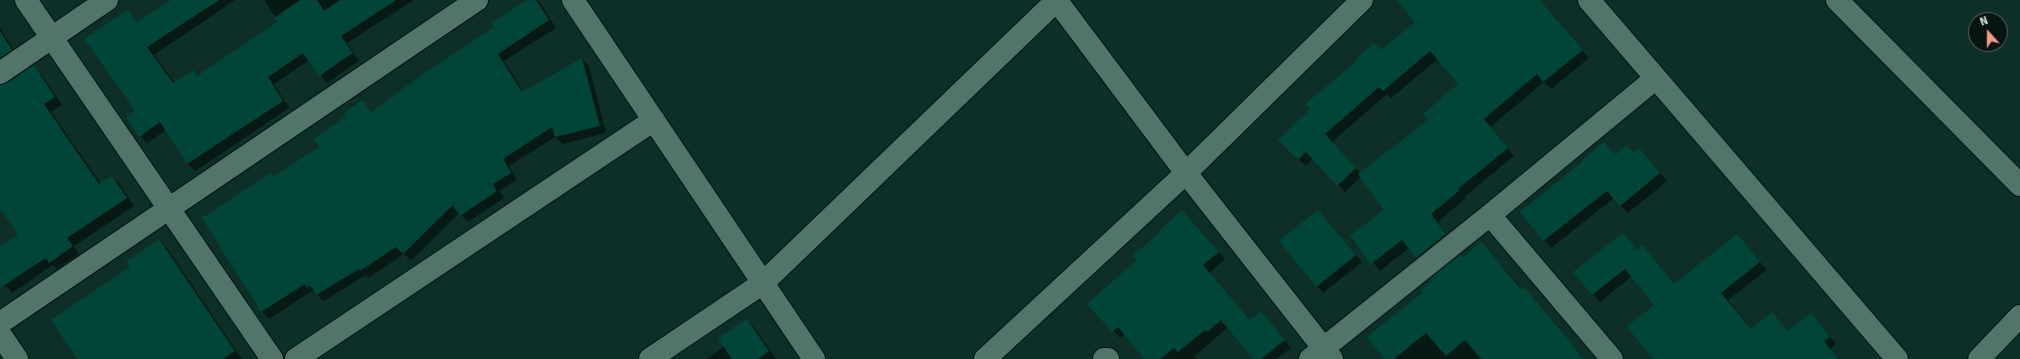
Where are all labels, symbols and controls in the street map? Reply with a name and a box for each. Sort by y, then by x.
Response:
north arrow [1968,12,2008,52]
text: N [1978,14,1990,29]

